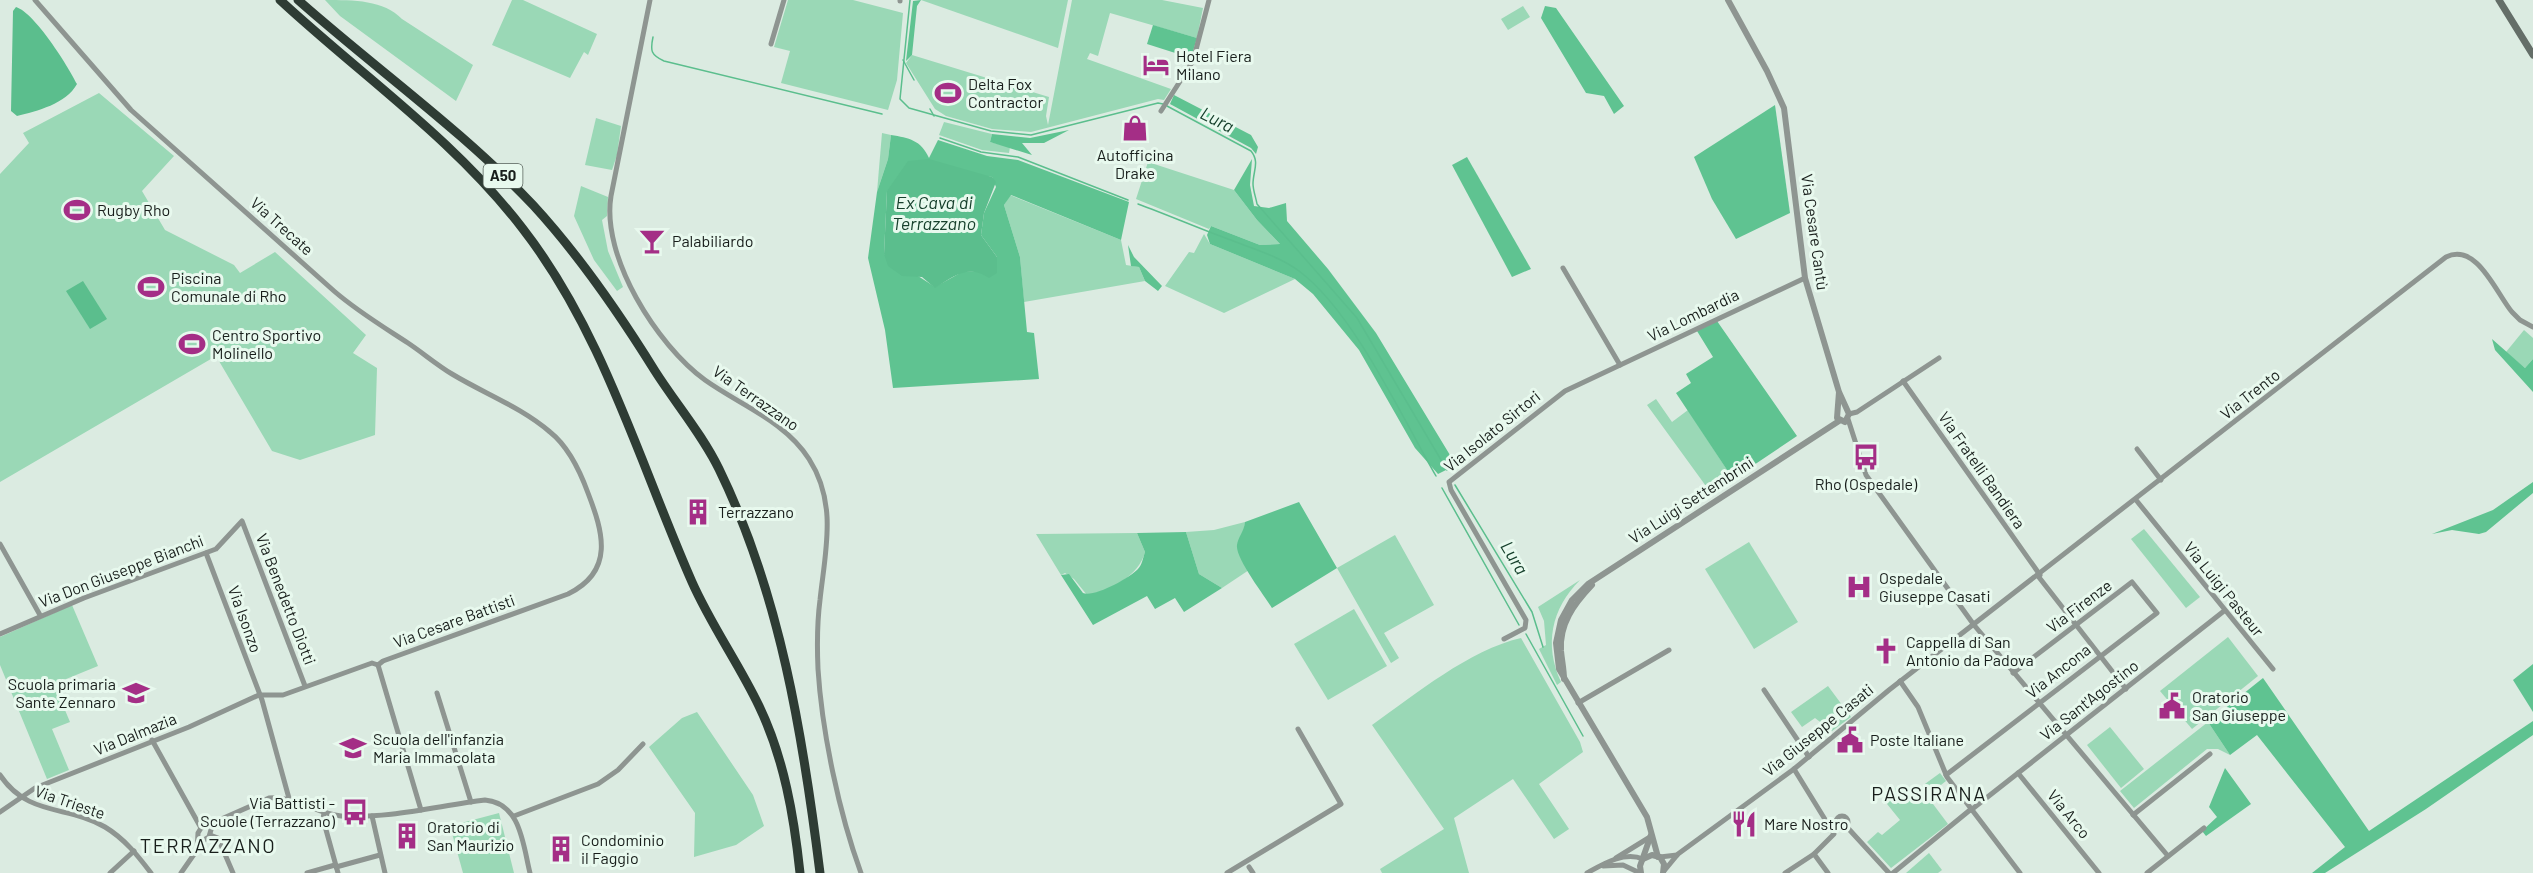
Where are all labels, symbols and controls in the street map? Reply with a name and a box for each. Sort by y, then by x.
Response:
place label: Hotel Fiera Milano [1176,46,1252,83]
hotel icon: Hotel Fiera Milano [1141,50,1171,80]
place label: Delta Fox Contractor [968,74,1043,111]
sports icon: Delta Fox Contractor [933,78,963,108]
water label: Lura [1197,101,1238,137]
shop icon: Autofficina Drake [1120,113,1150,143]
place label: Autofficina Drake [1097,145,1173,182]
road number: A50 [484,164,522,188]
street label: Via Cesare Cantù [1798,173,1833,291]
water label: Ex Cava di Terrazzano [892,191,976,234]
street label: Via Trecate [247,192,318,259]
sports icon: Rugby Rho [62,195,92,225]
place label: Rugby Rho [97,200,170,219]
bar icon: Palabiliardo [637,226,667,256]
place label: Palabiliardo [672,231,753,250]
place label: Piscina Comunale di Rho [171,268,286,305]
sports icon: Piscina Comunale di Rho [136,272,166,302]
street label: Via Lombardia [1644,284,1742,345]
place label: Centro Sportivo Molinello [212,325,321,362]
sports icon: Centro Sportivo Molinello [177,329,207,359]
street label: Via Terrazzano [710,361,803,434]
street label: Via Trento [2216,364,2283,423]
street label: Via Isolato Sirtori [1440,386,1544,475]
street label: Via Fratelli Bandiera [1935,408,2030,532]
bus stop icon: Rho (Ospedale) [1851,442,1881,472]
street label: Via Luigi Settembrini [1625,452,1757,547]
place label: Rho (Ospedale) [1815,474,1918,493]
building icon: Terrazzano [683,497,713,527]
place label: Terrazzano [718,502,794,521]
street label: Via Don Giuseppe Bianchi [36,530,206,611]
street label: Via Benedetto Diotti [253,530,320,667]
water label: Lura [1496,537,1533,578]
street label: Via Luigi Pasteur [2180,538,2268,640]
place label: Ospedale Giuseppe Casati [1879,568,1990,605]
hospital icon: Ospedale Giuseppe Casati [1844,572,1874,602]
street label: Via Firenze [2042,575,2115,636]
street label: Via Isonzo [225,583,266,655]
street label: Via Cesare Battisti [391,590,517,651]
place label: Cappella di San Antonio da Padova [1906,632,2034,669]
church icon: Cappella di San Antonio da Padova [1871,636,1901,666]
street label: Via Ancona [2022,639,2094,702]
street label: Via Sant'Agostino [2036,655,2142,744]
place label: Scuola primaria Sante Zennaro [8,674,116,711]
school or university icon: Scuola primaria Sante Zennaro [121,678,151,708]
street label: Via Giuseppe Casati [1759,679,1877,780]
place label: Oratorio San Giuseppe [2192,687,2286,724]
public building icon: Oratorio San Giuseppe [2157,691,2187,721]
street label: Via Dalmazia [91,708,179,759]
public building icon: Poste Italiane [1835,725,1865,755]
place label: Scuola dell'infanzia Maria Immacolata [373,729,504,766]
place label: Poste Italiane [1870,730,1964,749]
school or university icon: Scuola dell'infanzia Maria Immacolata [338,733,368,763]
street label: Via Trieste [32,781,108,822]
district label: PASSIRANA [1871,781,1987,805]
street label: Via Arco [2044,785,2095,842]
place label: Via Battisti - Scuole (Terrazzano) [200,793,336,830]
bus stop icon: Via Battisti - Scuole (Terrazzano) [340,797,370,827]
restaurant icon: Mare Nostro [1729,809,1759,839]
place label: Mare Nostro [1764,814,1849,833]
place label: Oratorio di San Maurizio [427,817,514,854]
building icon: Oratorio di San Maurizio [392,821,422,851]
place label: Condominio il Faggio [581,830,664,867]
district label: TERRAZZANO [140,833,276,857]
building icon: Condominio il Faggio [546,834,576,864]

